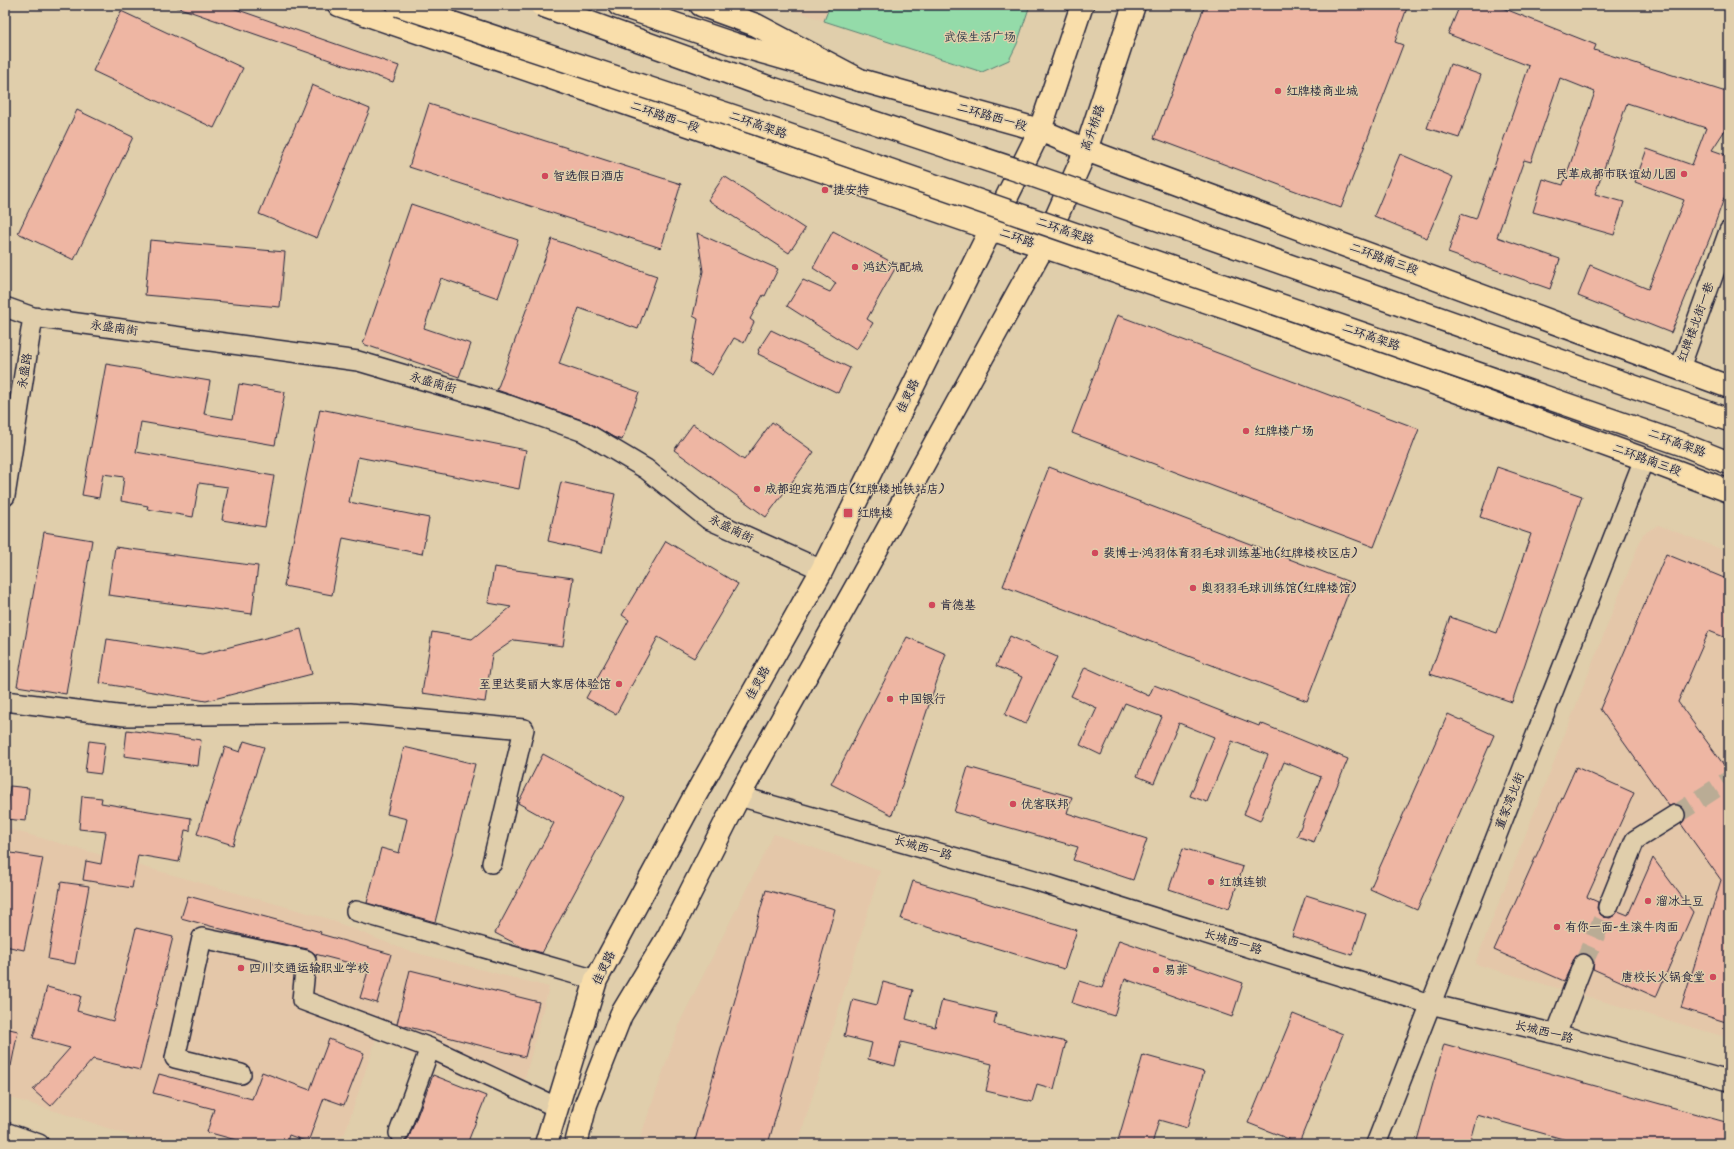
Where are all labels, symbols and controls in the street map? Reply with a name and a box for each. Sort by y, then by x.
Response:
park label: 武侯生活广场 [944,28,1016,47]
place label: 红牌楼商业城 [1286,82,1358,101]
marker: 红牌楼商业城 [1273,86,1283,96]
street label: 二环路西一段 [628,96,702,138]
street label: 二环路西一段 [955,98,1029,136]
street label: 高升桥路 [1076,102,1110,154]
street label: 二环高架路 [727,106,789,144]
place label: 民革成都市联谊幼儿园 [1556,165,1676,184]
place label: 智选假日酒店 [553,167,625,186]
marker: 民革成都市联谊幼儿园 [1679,169,1689,179]
marker: 智选假日酒店 [540,171,550,181]
place label: 捷安特 [833,181,869,200]
marker: 捷安特 [820,185,830,195]
street label: 二环高架路 [1034,212,1096,250]
street label: 二环路 [997,223,1037,253]
street label: 二环路南三段 [1347,238,1421,280]
place label: 鸿达汽配城 [863,258,923,277]
marker: 鸿达汽配城 [850,262,860,272]
street label: 红牌楼北街一巷 [1673,279,1719,365]
street label: 永盛南街 [89,315,139,341]
street label: 二环高架路 [1340,318,1402,356]
street label: 永盛路 [13,352,37,390]
street label: 永盛南街 [407,367,459,399]
street label: 佳灵路 [892,376,924,416]
place label: 红牌楼广场 [1254,422,1314,441]
street label: 二环高架路 [1646,424,1708,462]
marker: 红牌楼广场 [1241,426,1251,436]
street label: 二环路南三段 [1610,439,1684,481]
place label: 成都迎宾苑酒店(红牌楼地铁站店) [765,480,945,499]
marker: 成都迎宾苑酒店(红牌楼地铁站店) [752,484,762,494]
place label: 红牌楼 [857,504,893,523]
marker: 红牌楼 [842,507,854,519]
street label: 永盛南街 [705,510,757,548]
place label: 裴博士·鸿羽体育羽毛球训练基地(红牌楼校区店) [1103,544,1358,563]
marker: 裴博士·鸿羽体育羽毛球训练基地(红牌楼校区店) [1090,548,1100,558]
place label: 奥羽羽毛球训练馆(红牌楼馆) [1201,579,1357,598]
marker: 奥羽羽毛球训练馆(红牌楼馆) [1188,583,1198,593]
place label: 肯德基 [940,596,976,615]
marker: 肯德基 [927,600,937,610]
street label: 佳灵路 [741,663,775,703]
place label: 至里达斐丽大家居体验馆 [479,675,611,694]
marker: 至里达斐丽大家居体验馆 [614,679,624,689]
place label: 中国银行 [898,690,946,709]
marker: 中国银行 [885,694,895,704]
street label: 董家湾北街 [1490,770,1530,832]
place label: 优客联邦 [1021,795,1069,814]
marker: 优客联邦 [1008,799,1018,809]
street label: 长城西一路 [892,831,954,865]
place label: 红旗连锁 [1219,873,1267,892]
marker: 红旗连锁 [1206,877,1216,887]
place label: 溜冰土豆 [1656,892,1704,911]
marker: 溜冰土豆 [1643,896,1653,906]
place label: 有你一面-生滚牛肉面 [1565,918,1679,937]
marker: 有你一面-生滚牛肉面 [1552,922,1562,932]
street label: 长城西一路 [1202,924,1264,960]
street label: 佳灵路 [588,948,620,988]
place label: 四川交通运输职业学校 [249,959,369,978]
place label: 易菲 [1164,961,1188,980]
marker: 四川交通运输职业学校 [236,963,246,973]
marker: 易菲 [1151,965,1161,975]
place label: 唐校长火锅食堂 [1621,968,1705,987]
marker: 唐校长火锅食堂 [1708,972,1718,982]
street label: 长城西一路 [1513,1016,1575,1048]

